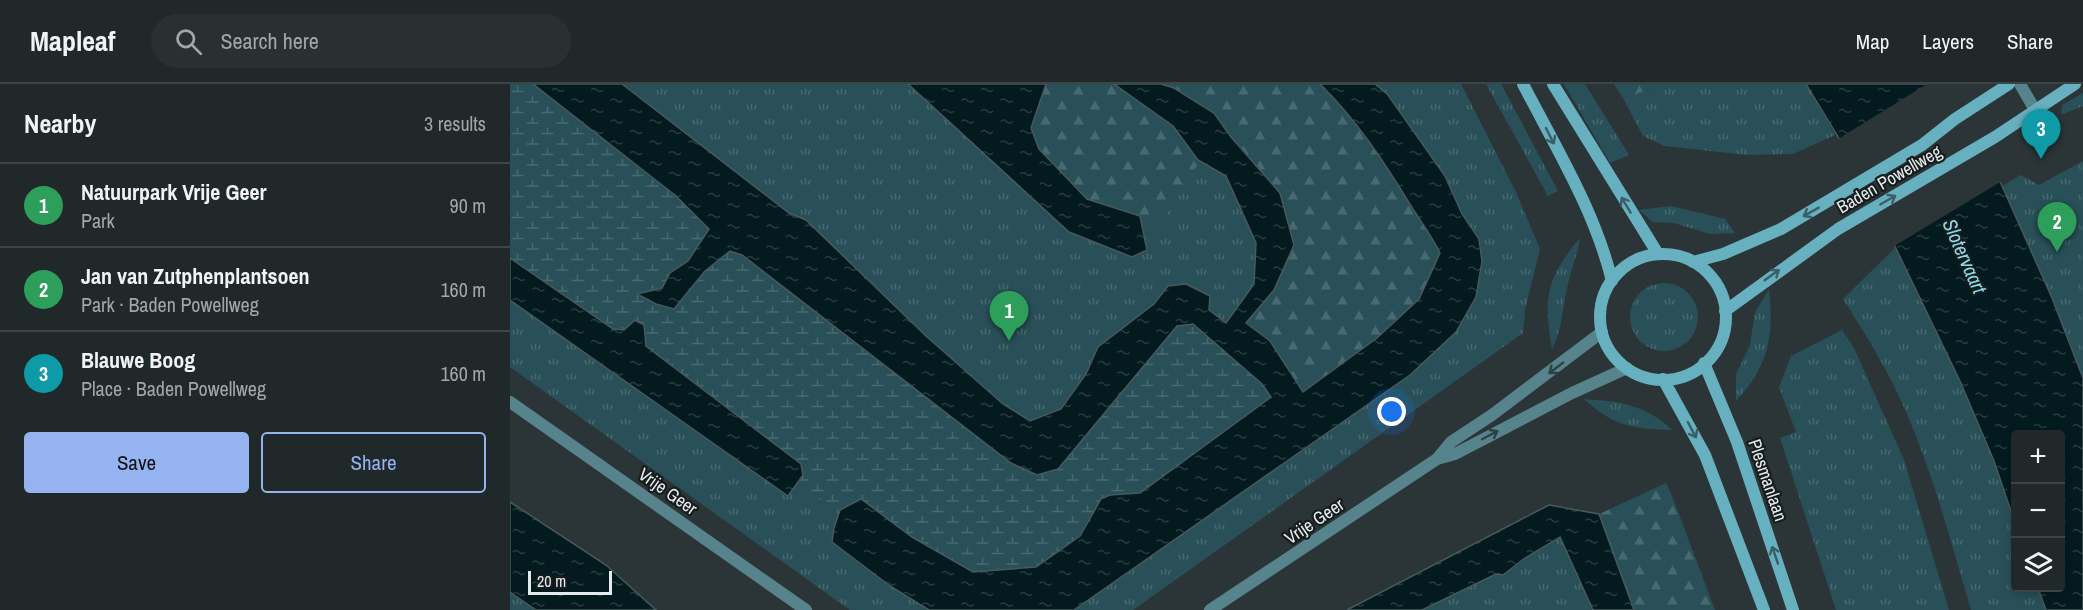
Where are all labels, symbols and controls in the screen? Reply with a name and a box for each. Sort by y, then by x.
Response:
search box [151,14,571,68]
text: Mapleaf [30,22,115,60]
icon: search [172,25,205,58]
text: Search here [220,26,319,56]
text: Map [1856,27,1889,56]
text: Layers [1922,27,1974,56]
text: Share [2007,27,2053,56]
text: Nearby [24,106,96,141]
text: 3 results [424,110,486,137]
pin: 3 [2022,110,2060,159]
one-way arrow [1544,127,1556,145]
street label: Baden Powellweg [1832,138,1947,219]
text: Natuurpark Vrije Geer [81,177,267,207]
text: 1 [39,192,48,219]
text: 90 m [450,192,486,219]
one-way arrow [1879,193,1896,205]
one-way arrow [1620,197,1632,214]
pin: 2 [2038,202,2076,252]
one-way arrow [1803,206,1820,218]
text: Park [81,207,115,234]
water label: Slotervaart [1937,214,1994,298]
text: Jan van Zutphenplantsoen [81,261,310,291]
one-way arrow [1763,269,1779,281]
text: 2 [39,276,48,303]
text: 160 m [440,276,486,303]
text: Park · Baden Powellweg [81,291,259,318]
pin: 1 [990,292,1028,341]
text: Blauwe Boog [81,345,195,375]
text: 3 [39,360,48,387]
text: 160 m [440,360,486,387]
one-way arrow [1548,361,1564,374]
text: Place · Baden Powellweg [81,375,266,402]
your location [1377,397,1406,426]
one-way arrow [1687,421,1698,439]
one-way arrow [1481,429,1499,440]
map controls [2011,430,2065,592]
button: + [2011,430,2065,484]
button: Save [24,432,249,493]
button: Share [261,432,486,493]
street label: Plesmanlaan [1742,436,1794,524]
street label: Vrije Geer [633,462,703,520]
button: − [2011,484,2065,538]
street label: Vrije Geer [1279,492,1349,550]
button: layers [2011,538,2065,592]
one-way arrow [1768,546,1779,565]
scale bar [528,568,612,596]
text: 20 m [537,570,566,592]

